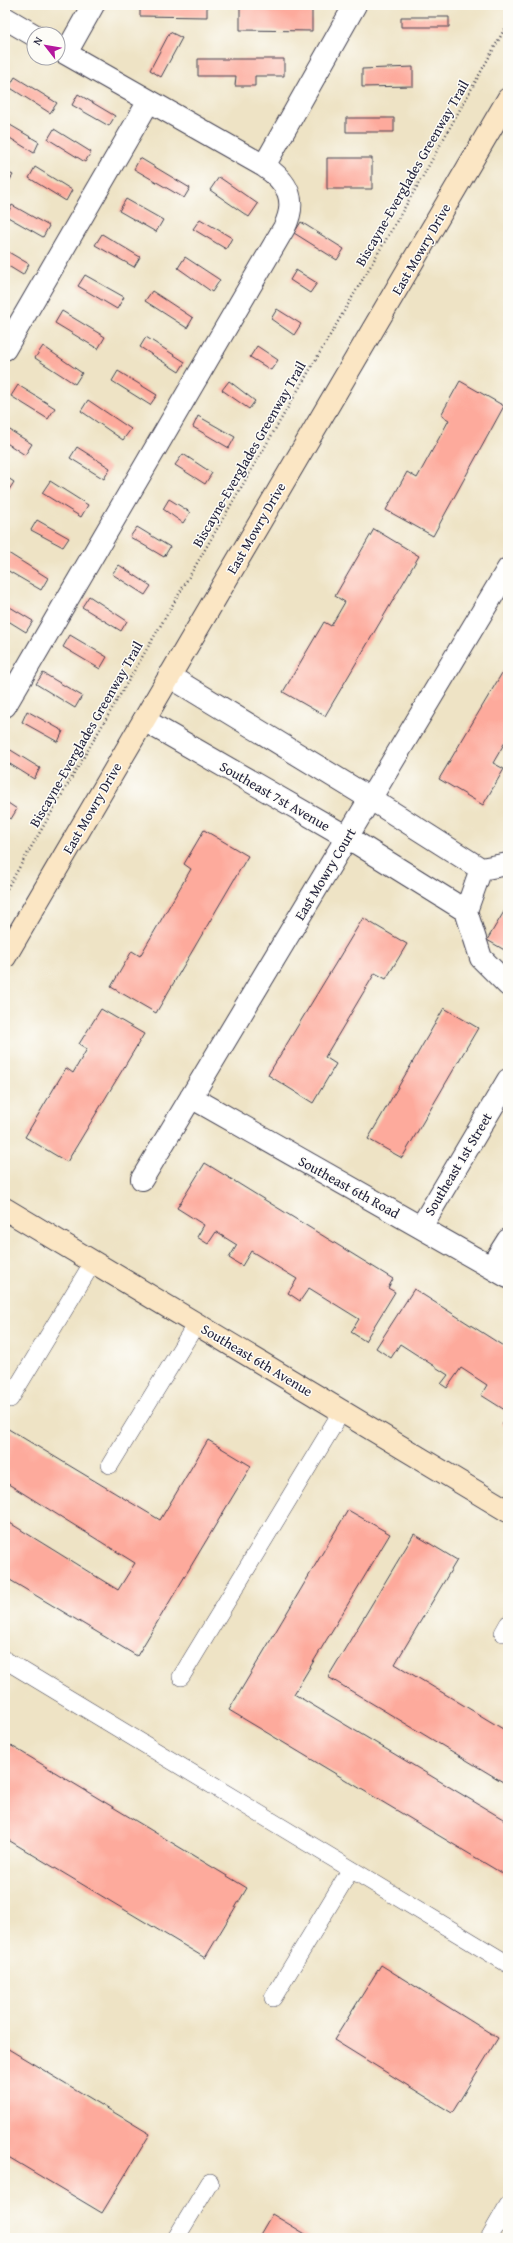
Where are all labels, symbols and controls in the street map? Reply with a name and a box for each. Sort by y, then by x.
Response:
north arrow [26,26,66,66]
text: N [29,33,47,48]
street label: Biscayne-Everglades Greenway Trail [350,76,474,270]
street label: East Mowry Drive [387,199,456,299]
street label: Biscayne-Everglades Greenway Trail [187,357,311,551]
street label: East Mowry Drive [222,478,291,578]
street label: Biscayne-Everglades Greenway Trail [24,637,148,831]
street label: Southeast 7st Avenue [216,756,334,836]
street label: East Mowry Drive [58,758,127,858]
street label: East Mowry Court [290,824,361,924]
street label: Southeast 1st Street [419,1109,497,1219]
street label: Southeast 6th Road [295,1151,404,1223]
street label: Southeast 6th Avenue [198,1319,317,1401]

